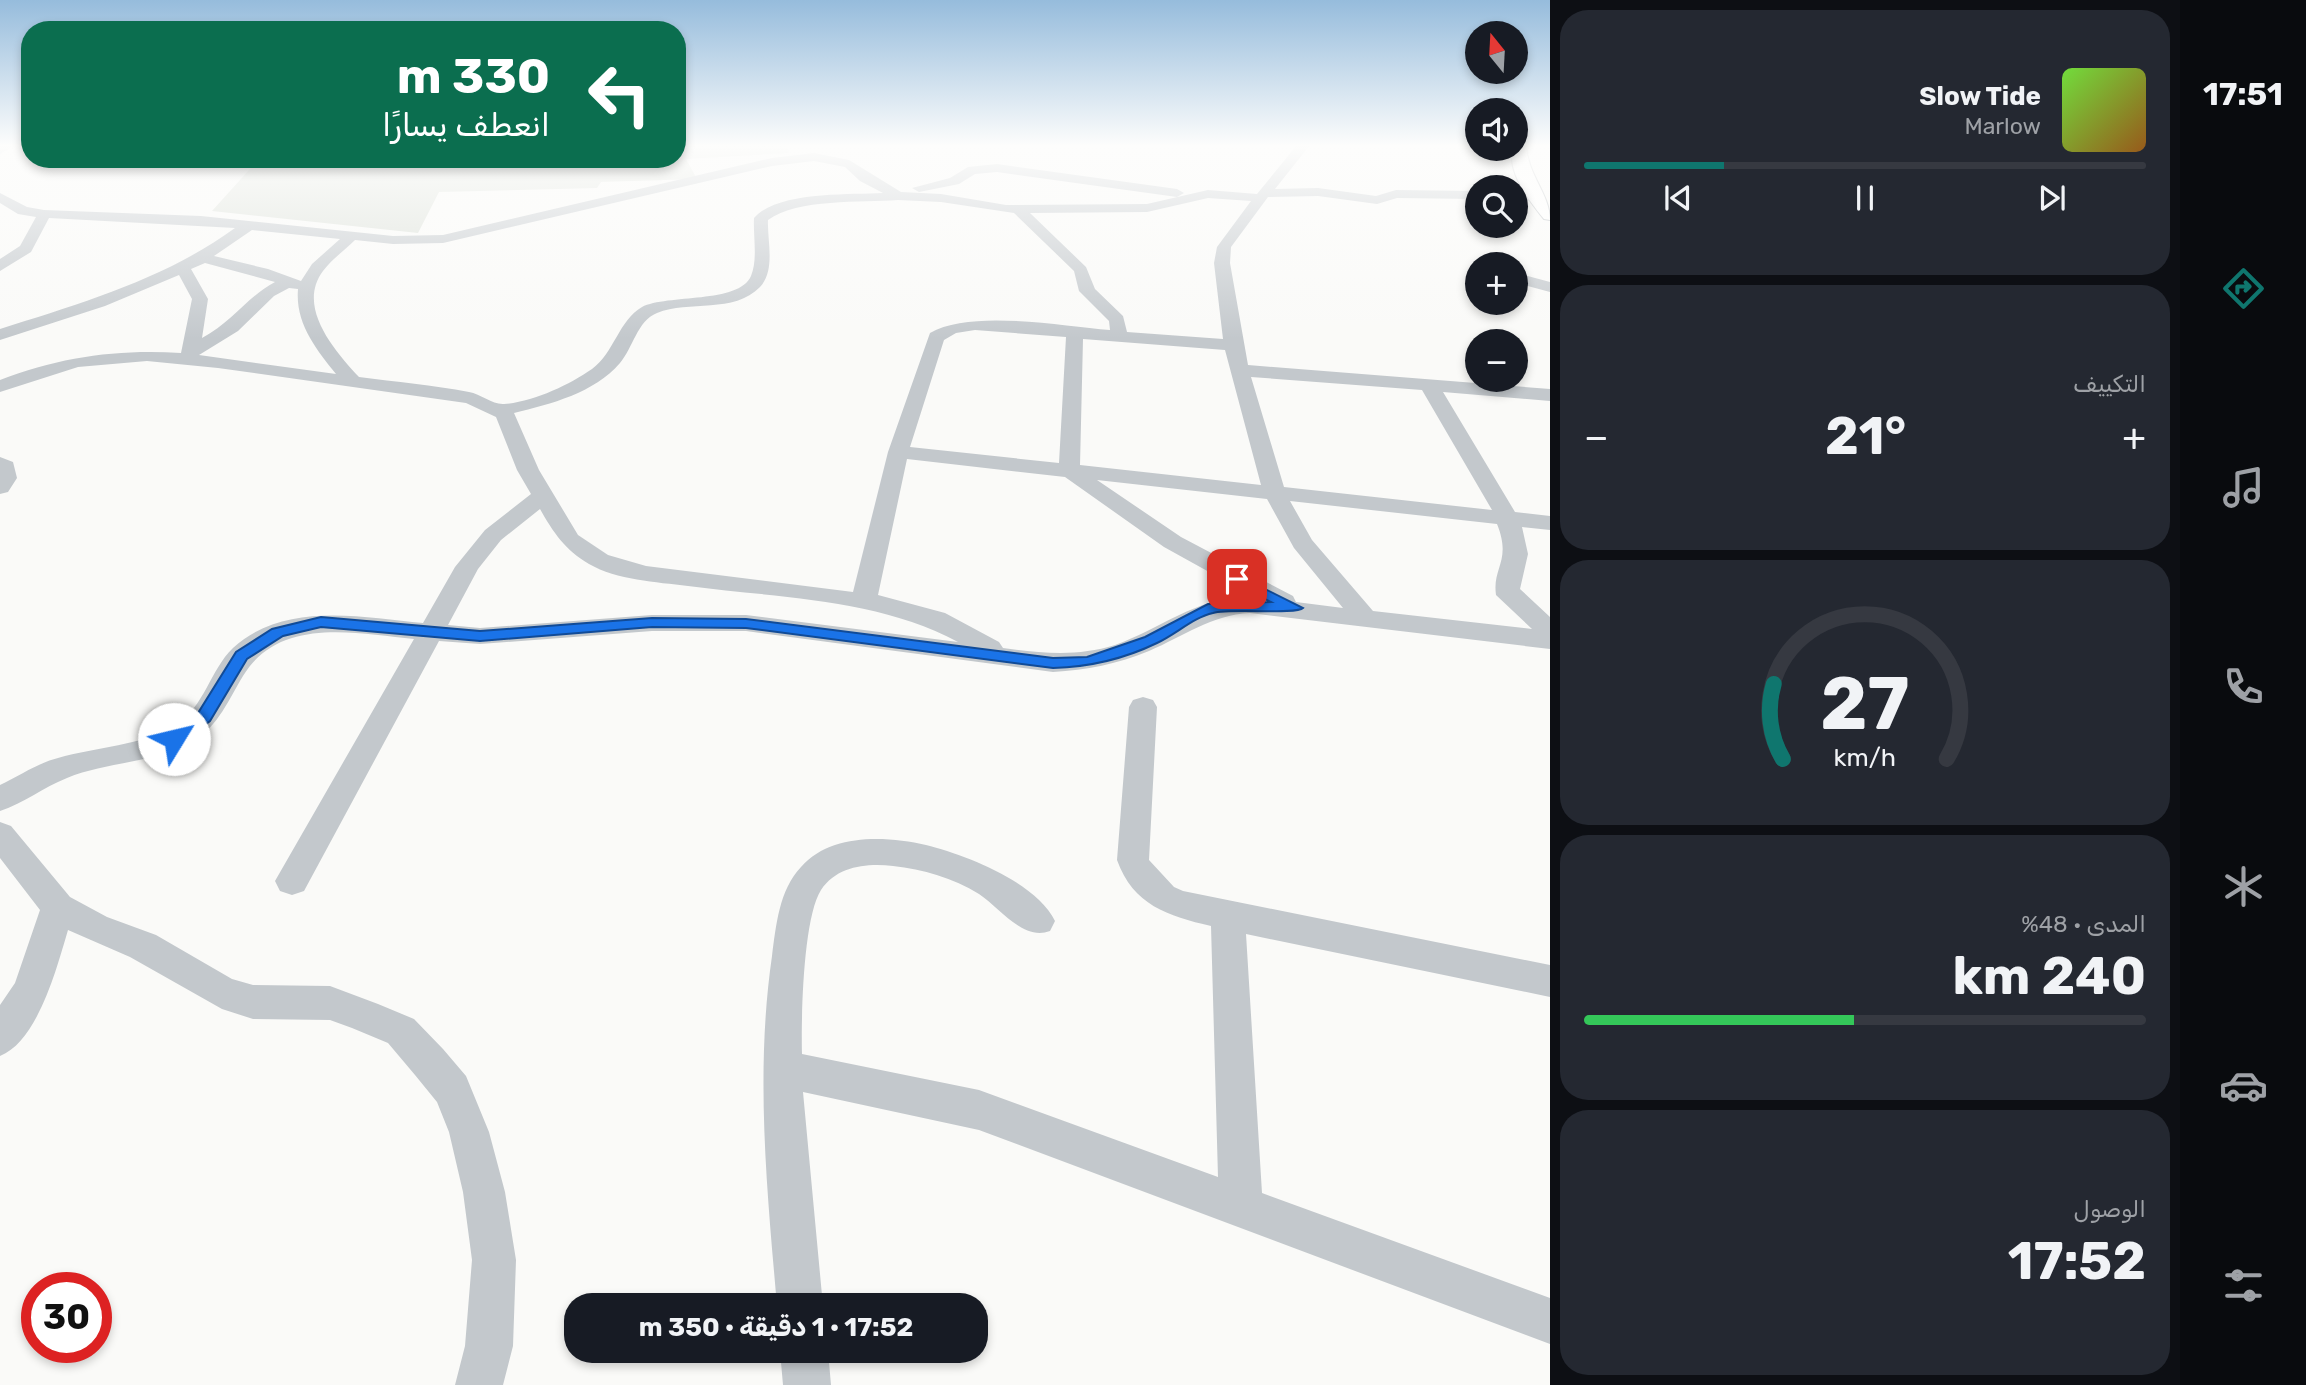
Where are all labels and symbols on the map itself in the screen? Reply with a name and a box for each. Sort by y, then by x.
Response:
north arrow [1465,21,1528,84]
pin [1207,549,1267,609]
position arrow [137,702,211,776]
speed limit sign: 30 [21,1272,112,1363]

